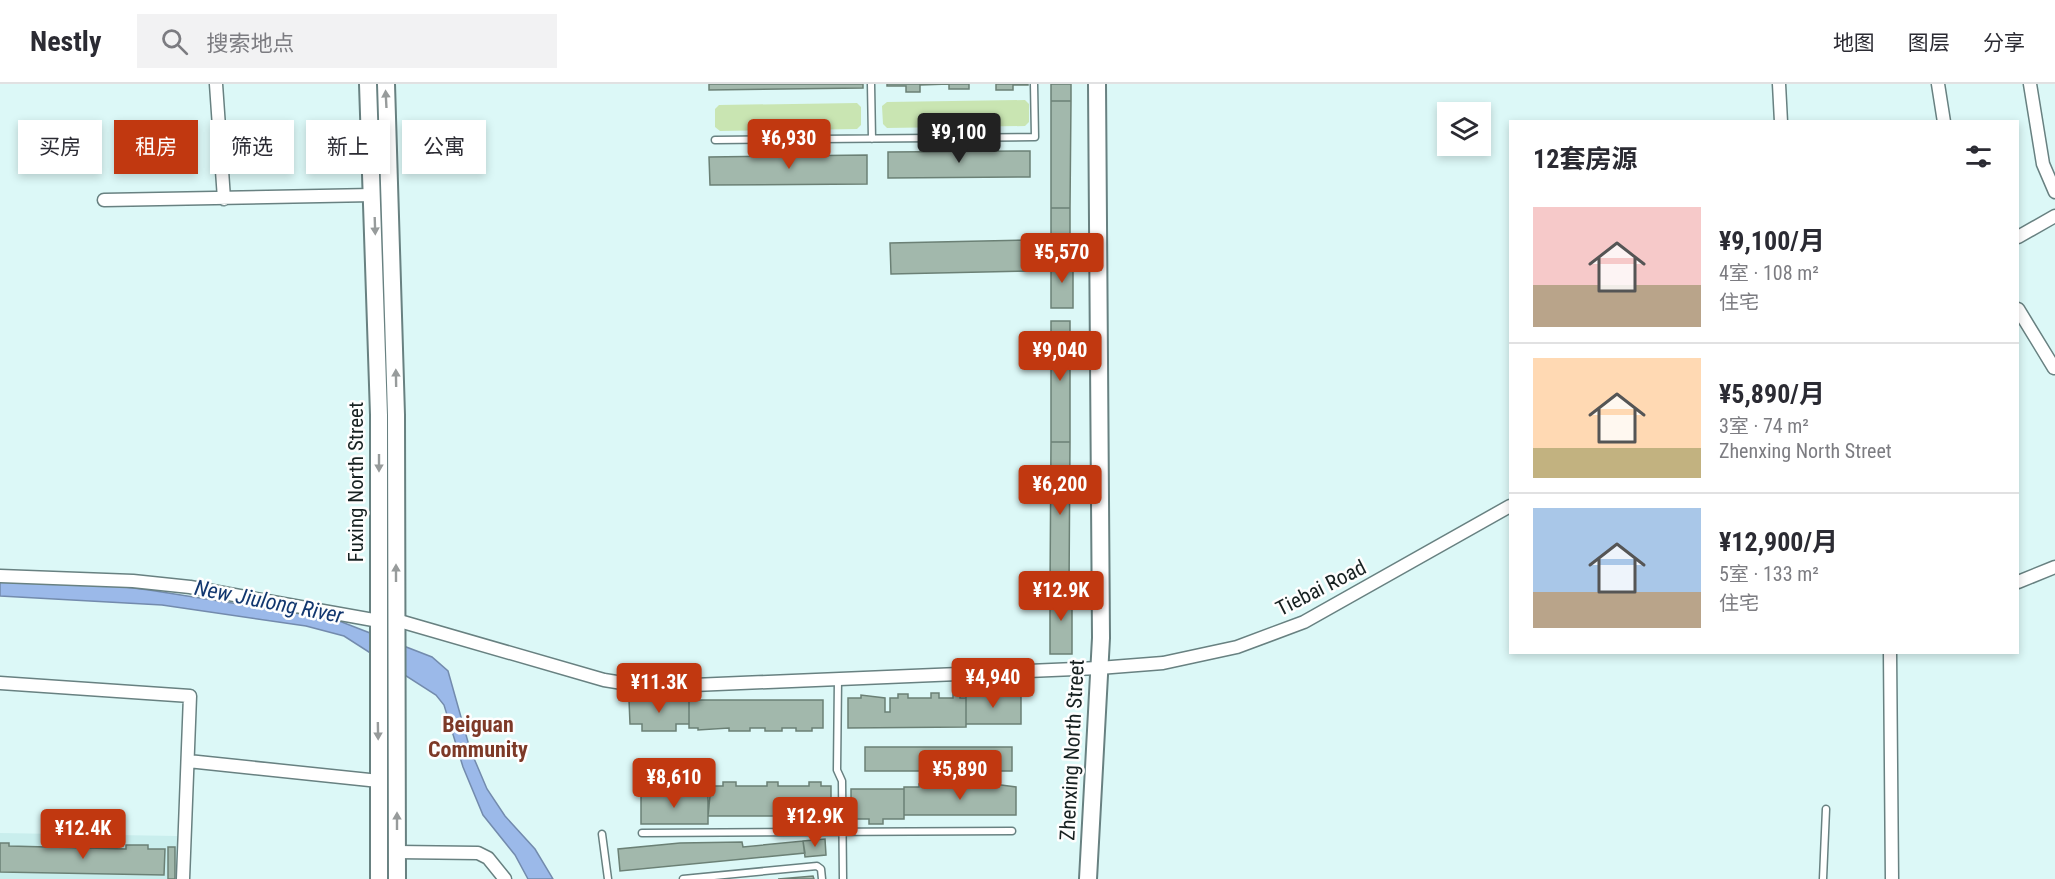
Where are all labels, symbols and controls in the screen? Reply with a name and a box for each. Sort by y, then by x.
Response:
search box [137,14,557,68]
text: Nestly [30,25,101,58]
icon: search [158,25,191,58]
text: 搜索地点 [206,31,294,56]
text: 地图 [1833,31,1875,55]
text: 图层 [1908,31,1950,55]
text: 分享 [1983,31,2025,55]
one-way arrow [382,90,391,109]
map controls [1437,102,1491,156]
button: layers [1437,102,1491,156]
pin: ¥9,100 [910,113,1008,164]
pin: ¥6,930 [740,119,838,170]
chip: 买房 [18,120,102,174]
chip: 租房 [114,120,198,174]
chip: 筛选 [210,120,294,174]
chip: 新上 [306,120,390,174]
chip: 公寓 [402,120,486,174]
text: ¥9,100 [932,120,986,144]
text: ¥6,930 [762,126,816,150]
icon: filters [1962,140,1995,173]
text: 12套房源 [1533,144,1637,174]
one-way arrow [370,217,379,236]
text: ¥9,100/月 [1719,226,1825,256]
icon: home [1581,231,1653,303]
pin: ¥5,570 [1013,233,1111,284]
text: ¥5,570 [1035,240,1089,264]
text: 4室 · 108 m² [1719,261,1819,285]
text: 住宅 [1719,290,1759,314]
pin: ¥9,040 [1011,331,1109,382]
text: ¥9,040 [1033,338,1087,362]
one-way arrow [391,369,400,388]
text: ¥5,890/月 [1719,379,1825,409]
icon: home [1581,382,1653,454]
street label: Fuxing North Street [344,402,368,562]
text: 3室 · 74 m² [1719,414,1809,438]
text: Zhenxing North Street [1719,439,1892,463]
one-way arrow [374,454,384,473]
pin: ¥6,200 [1011,465,1109,516]
text: ¥6,200 [1033,472,1087,496]
text: ¥12,900/月 [1719,527,1838,557]
icon: home [1581,532,1653,604]
street label: Tiebai Road [1272,555,1370,621]
text: 5室 · 133 m² [1719,562,1819,586]
one-way arrow [391,564,401,583]
pin: ¥12.9K [1012,571,1110,622]
water label: New Jiulong River [192,575,346,628]
text: ¥12.9K [1033,578,1089,602]
text: 住宅 [1719,591,1759,615]
pin: ¥4,940 [944,658,1042,709]
street label: Zhenxing North Street [1055,659,1089,841]
pin: ¥11.3K [610,663,708,714]
text: ¥4,940 [966,665,1020,689]
text: ¥11.3K [631,670,687,694]
district label: Beiguan Community [428,712,528,762]
one-way arrow [374,721,383,740]
pin: ¥5,890 [911,750,1009,801]
text: ¥5,890 [933,757,987,781]
pin: ¥8,610 [625,758,723,809]
text: ¥8,610 [647,765,701,789]
pin: ¥12.9K [766,797,864,848]
text: ¥12.9K [787,804,843,828]
pin: ¥12.4K [34,809,132,860]
one-way arrow [392,811,402,830]
text: ¥12.4K [55,816,111,840]

